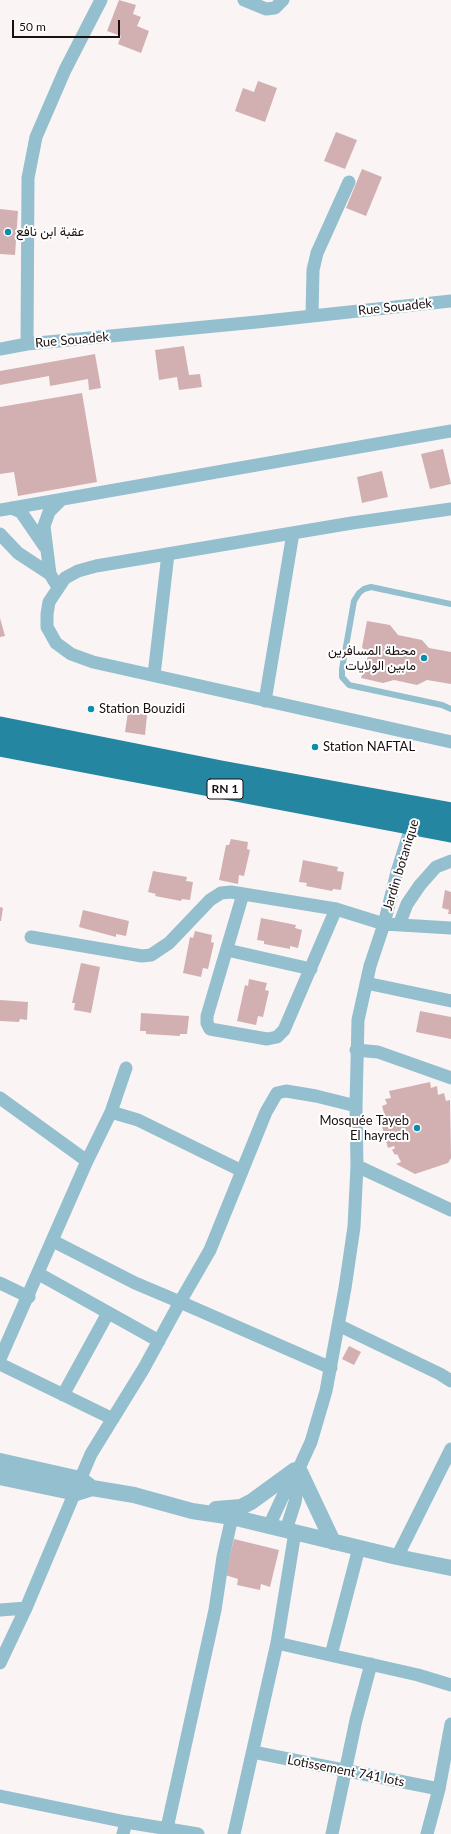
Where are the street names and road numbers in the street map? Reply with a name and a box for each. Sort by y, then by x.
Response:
street label: Rue Souadek [357,295,433,319]
street label: Rue Souadek [34,329,110,351]
road number: RN 1 [207,779,243,799]
street label: Jardin botanique [380,817,422,913]
street label: Lotissement 741 lots [286,1752,406,1790]

